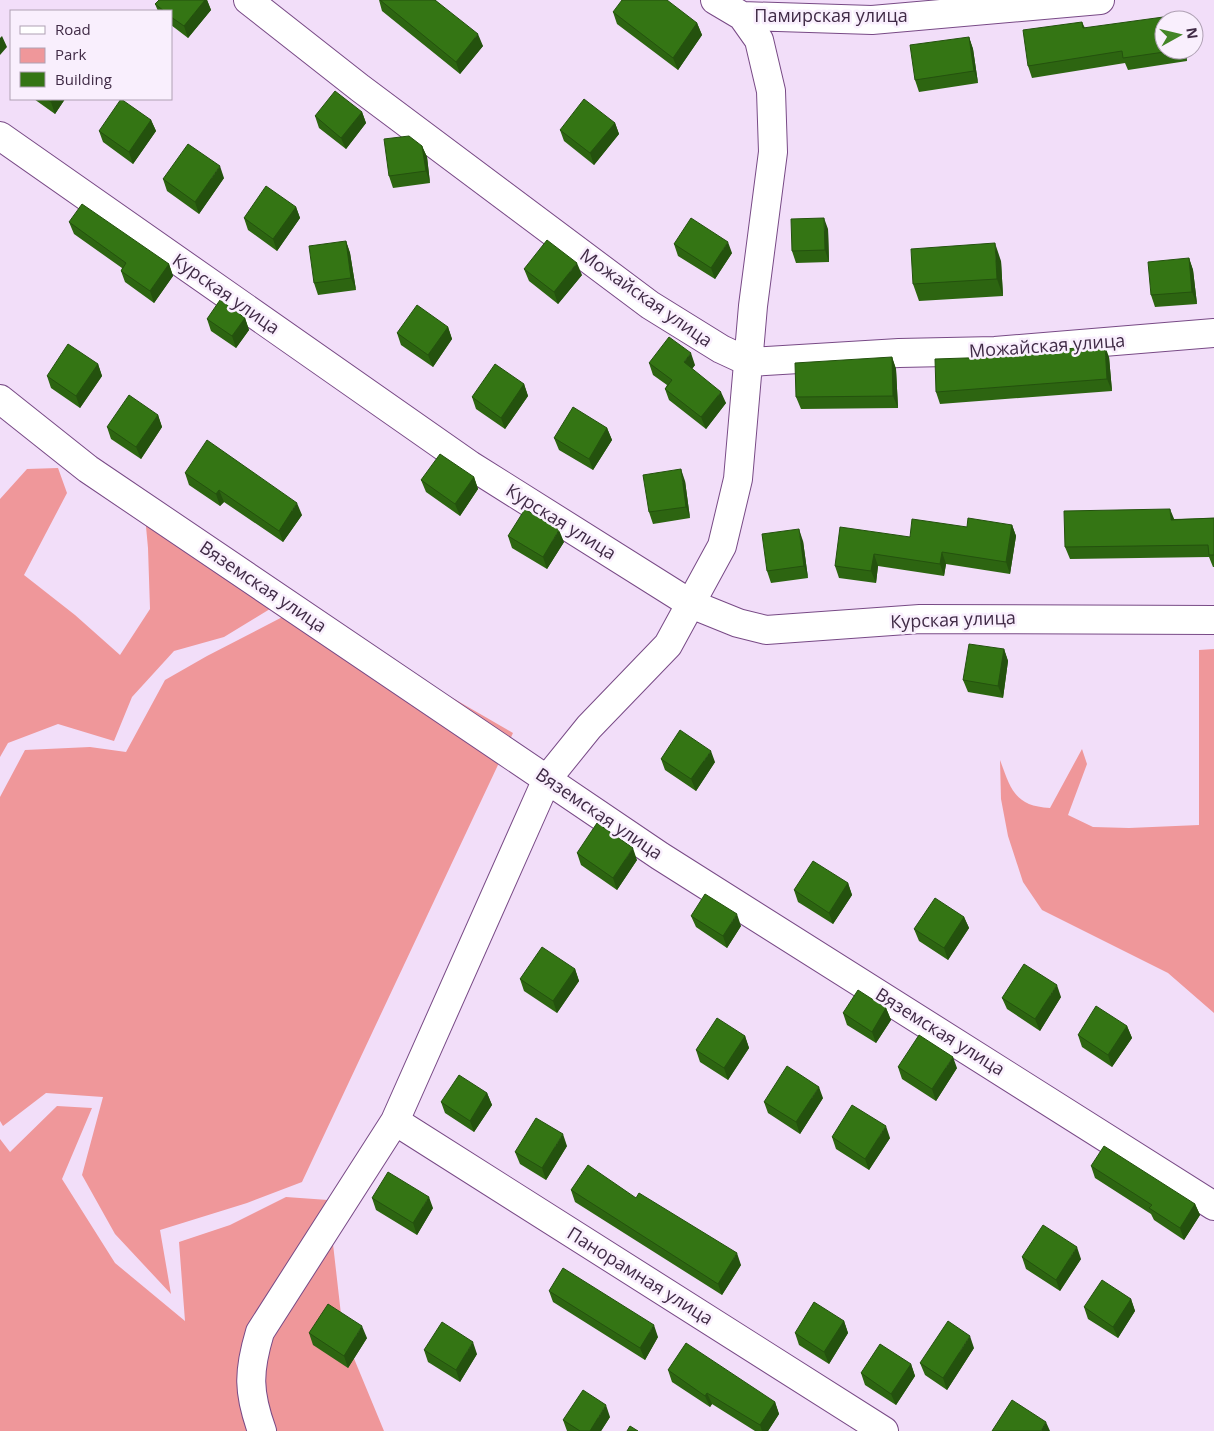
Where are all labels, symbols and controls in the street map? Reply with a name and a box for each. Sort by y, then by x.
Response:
street label: Памирская улица [754,3,908,27]
legend [10,10,172,100]
north arrow [1154,10,1204,60]
text: Road [55,19,91,39]
text: N [1182,26,1203,40]
text: Park [55,44,86,64]
text: Building [55,69,112,89]
street label: Можайская улица [576,243,717,352]
street label: Курская улица [168,247,285,339]
street label: Можайская улица [968,328,1126,362]
street label: Курская улица [502,478,621,565]
street label: Вяземская улица [195,535,332,638]
street label: Курская улица [890,605,1016,633]
street label: Вяземская улица [531,762,668,865]
street label: Вяземская улица [871,982,1010,1081]
street label: Панорамная улица [563,1221,718,1330]

